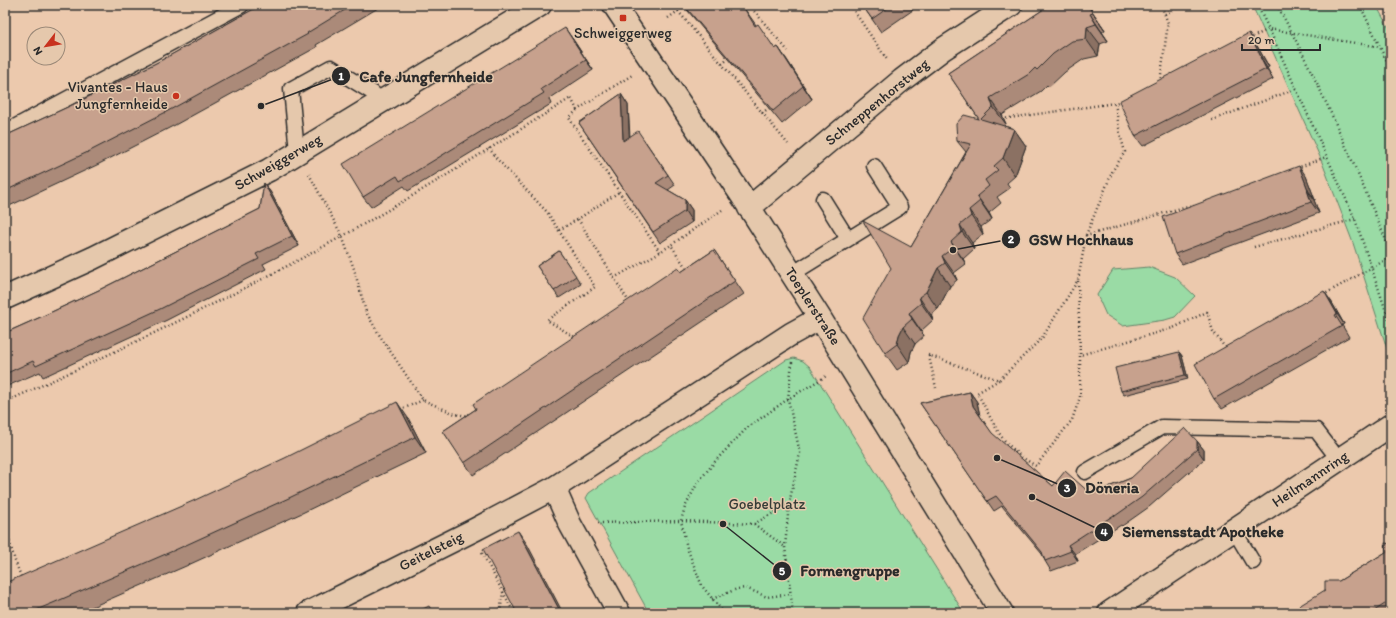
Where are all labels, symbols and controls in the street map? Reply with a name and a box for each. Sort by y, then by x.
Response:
marker: Schweiggerweg [618,13,628,23]
place label: Schweiggerweg [574,24,672,42]
north arrow [26,26,66,66]
scale bar [1242,26,1320,52]
text: 20 m [1248,33,1275,47]
text: N [30,44,45,57]
street label: Schneppenhorstweg [821,54,933,149]
callout: Cafe Jungfernheide [331,62,501,90]
text: Cafe Jungfernheide [359,67,493,87]
text: 1 [338,69,344,83]
place label: Vivantes - Haus Jungfernheide [68,78,168,113]
marker: Vivantes - Haus Jungfernheide [171,91,181,101]
street label: Schweiggerweg [231,130,325,194]
callout: GSW Hochhaus [1001,225,1141,253]
text: GSW Hochhaus [1029,230,1133,249]
text: 2 [1008,232,1015,246]
street label: Toeplerstraße [781,264,845,348]
street label: Heilmannring [1268,447,1352,511]
callout: Döneria [1057,474,1146,502]
text: Döneria [1085,478,1140,497]
text: 3 [1064,481,1071,495]
park label: Goebelplatz [729,495,806,513]
callout: Siemensstadt Apotheke [1094,518,1292,546]
text: Siemensstadt Apotheke [1122,522,1284,542]
text: 4 [1100,525,1108,539]
street label: Geitelsteig [396,527,466,575]
callout: Formengruppe [772,557,908,585]
text: Formengruppe [800,561,900,581]
text: 5 [779,564,786,578]

